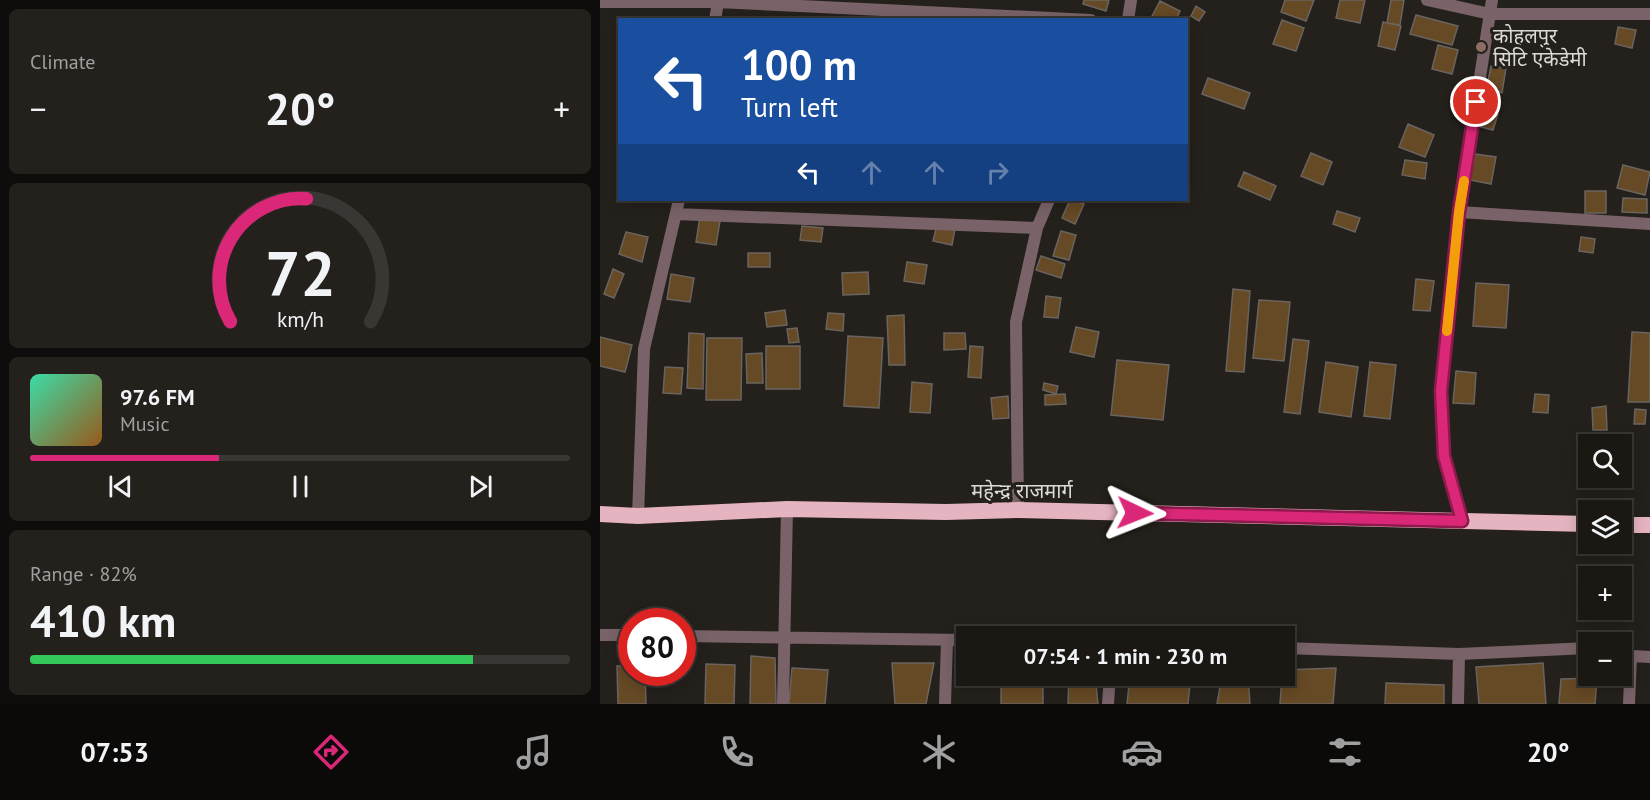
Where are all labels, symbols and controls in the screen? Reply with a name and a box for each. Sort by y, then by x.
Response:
place label: कोहलपुर सिटि एकेडेमी [1493,23,1587,72]
text: 100 m [741,37,857,92]
marker: कोहलपुर सिटि एकेडेमी [1474,40,1488,54]
icon: left [642,42,720,120]
text: Climate [30,49,96,75]
pin [1450,76,1501,127]
text: 20° [265,79,335,137]
icon: arrive [1459,85,1492,118]
text: − [30,87,47,130]
text: + [553,87,570,130]
text: Turn left [741,90,838,124]
icon: left [792,156,825,189]
icon: ahead [855,156,888,189]
icon: ahead [918,156,951,189]
icon: right [981,156,1014,189]
text: 72 [265,232,335,313]
text: km/h [276,306,323,334]
text: 97.6 FM [120,383,195,411]
text: Music [120,411,169,437]
map controls [1578,434,1632,686]
button: search [1578,434,1632,488]
icon: previous [104,470,137,503]
icon: pause [284,470,317,503]
icon: next [464,470,497,503]
street label: महेन्द्र राजमार्ग [971,478,1074,504]
position arrow [1103,481,1167,545]
button: layers [1578,500,1632,554]
text: Range · 82% [30,561,137,587]
button: + [1578,566,1632,620]
text: 410 km [30,591,176,649]
speed limit sign: 80 [618,608,696,686]
button: − [1578,632,1632,686]
text: 07:54 · 1 min · 230 m [1024,642,1227,670]
icon: directions [310,731,352,773]
icon: music [513,731,555,773]
icon: phone [716,731,758,773]
icon: climate [918,731,960,773]
icon: car [1121,731,1163,773]
icon: filters [1324,731,1366,773]
text: 07:53 [80,735,149,769]
text: 20° [1527,735,1569,769]

